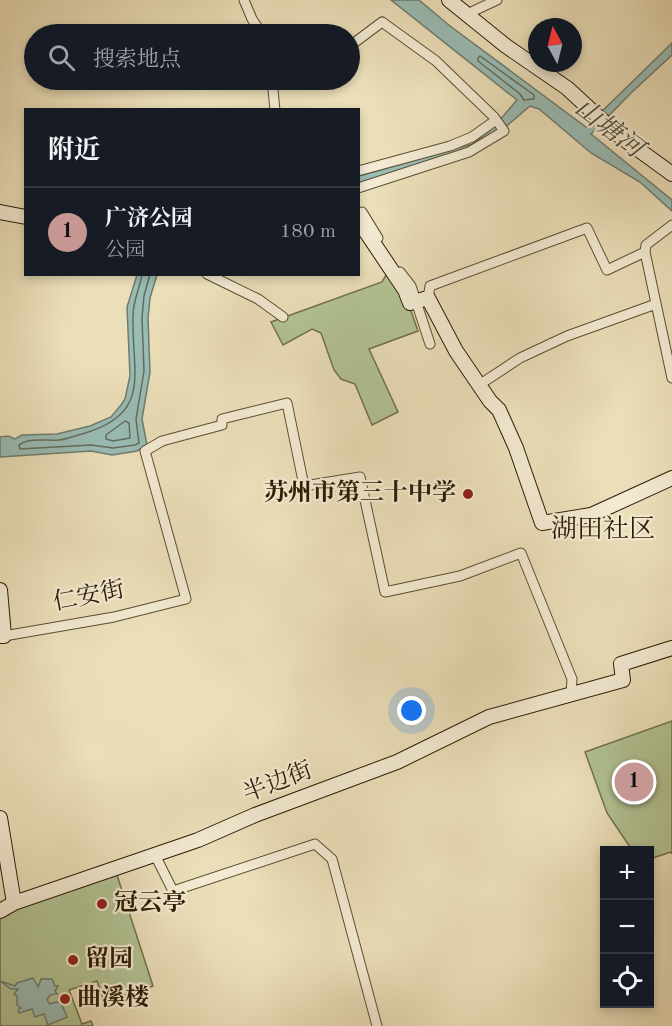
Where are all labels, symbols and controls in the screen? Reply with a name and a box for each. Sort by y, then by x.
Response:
north arrow [528,18,582,72]
search box [24,24,360,90]
icon: search [45,41,78,74]
text: 搜索地点 [93,49,181,71]
water label: 山塘河 [569,94,651,165]
text: 附近 [48,138,100,164]
text: 广济公园 [105,208,193,230]
text: 1 [62,222,73,242]
text: 180 m [280,222,336,242]
text: 公园 [105,241,145,261]
place label: 苏州市第三十中学 [264,479,456,506]
marker: 苏州市第三十中学 [461,487,475,501]
district label: 湖田社区 [551,515,655,543]
street label: 仁安街 [51,575,127,616]
your location [397,696,426,725]
street label: 半边街 [239,756,316,807]
pin: 1 [614,760,654,804]
map controls [600,846,654,1008]
button: + [600,846,654,900]
place label: 冠云亭 [114,889,186,916]
marker: 冠云亭 [95,897,109,911]
button: − [600,900,654,954]
place label: 留园 [85,945,133,972]
marker: 留园 [66,953,80,967]
button: locate [600,954,654,1008]
place label: 曲溪楼 [77,984,149,1011]
marker: 曲溪楼 [58,992,72,1006]

